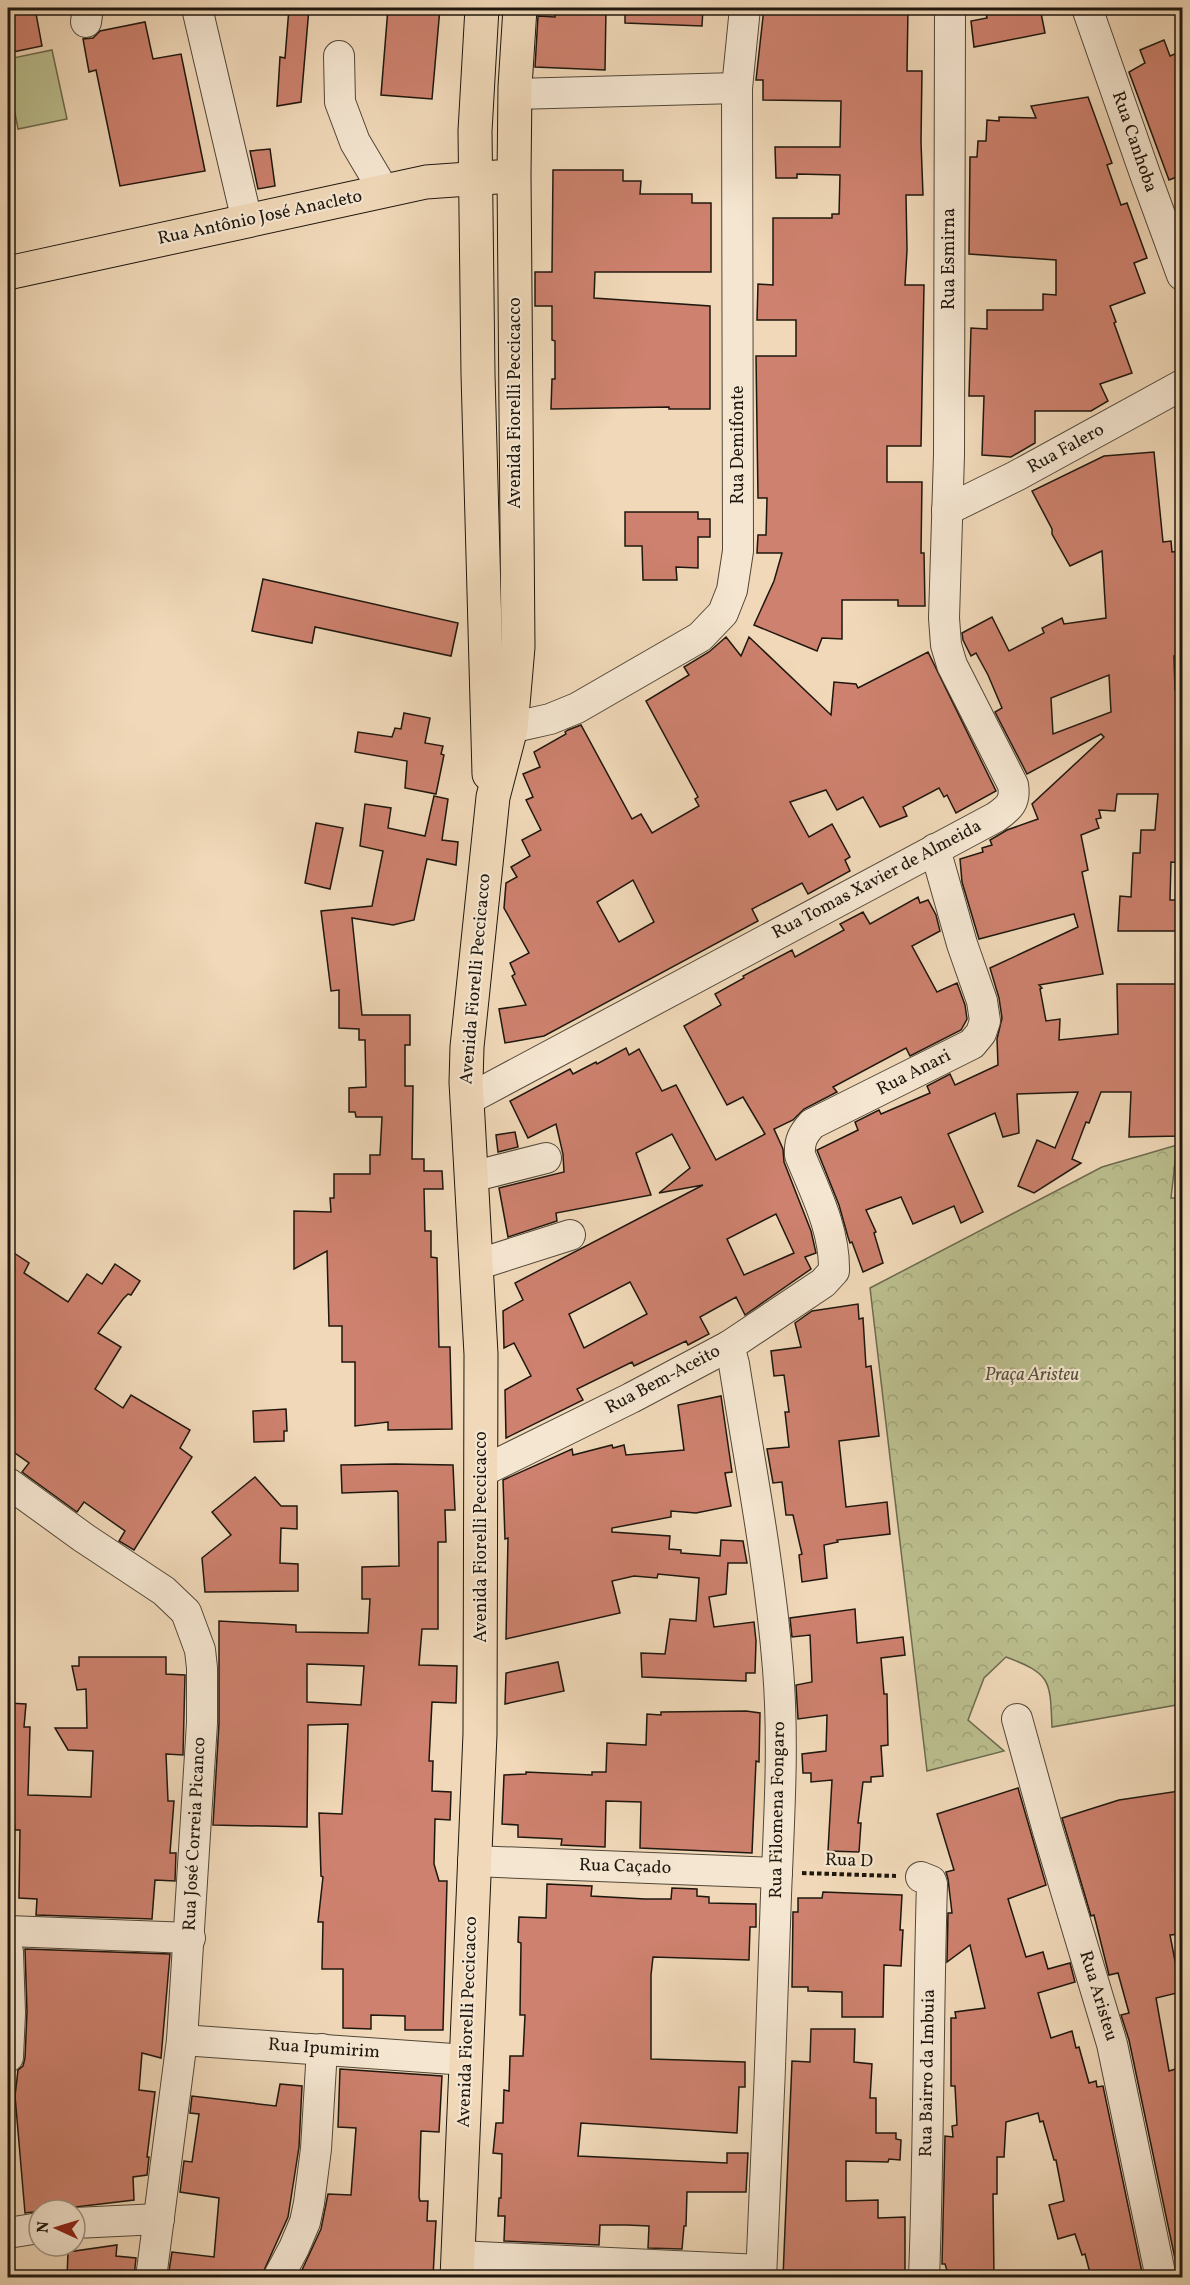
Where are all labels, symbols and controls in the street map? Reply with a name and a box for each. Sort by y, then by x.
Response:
street label: Rua Canhoba [1105,88,1163,196]
street label: Rua Antônio José Anacleto [155,184,365,252]
street label: Rua Esmirna [937,208,962,310]
street label: Avenida Fiorelli Peccicacco [503,297,528,509]
street label: Rua Demifonte [726,385,751,505]
street label: Rua Falero [1023,418,1109,480]
street label: Rua Tomas Xavier de Almeida [768,814,986,946]
street label: Avenida Fiorelli Peccicacco [454,873,498,1085]
street label: Rua Anari [873,1044,955,1102]
street label: Rua Bem-Aceito [601,1339,725,1421]
park label: Praça Aristeu [985,1363,1079,1388]
street label: Avenida Fiorelli Peccicacco [469,1431,494,1643]
street label: Rua Filomena Fongaro [764,1721,792,1899]
street label: Rua José Correia Picanco [177,1736,213,1932]
street label: Rua D [824,1848,874,1874]
street label: Rua Caçado [578,1853,672,1881]
street label: Avenida Fiorelli Peccicacco [452,1916,484,2128]
street label: Rua Aristeu [1072,1948,1124,2044]
street label: Rua Bairro da Imbuia [914,1989,942,2157]
street label: Rua Ipumirim [267,2033,381,2065]
north arrow [27,2198,87,2258]
text: N [33,2220,55,2234]

